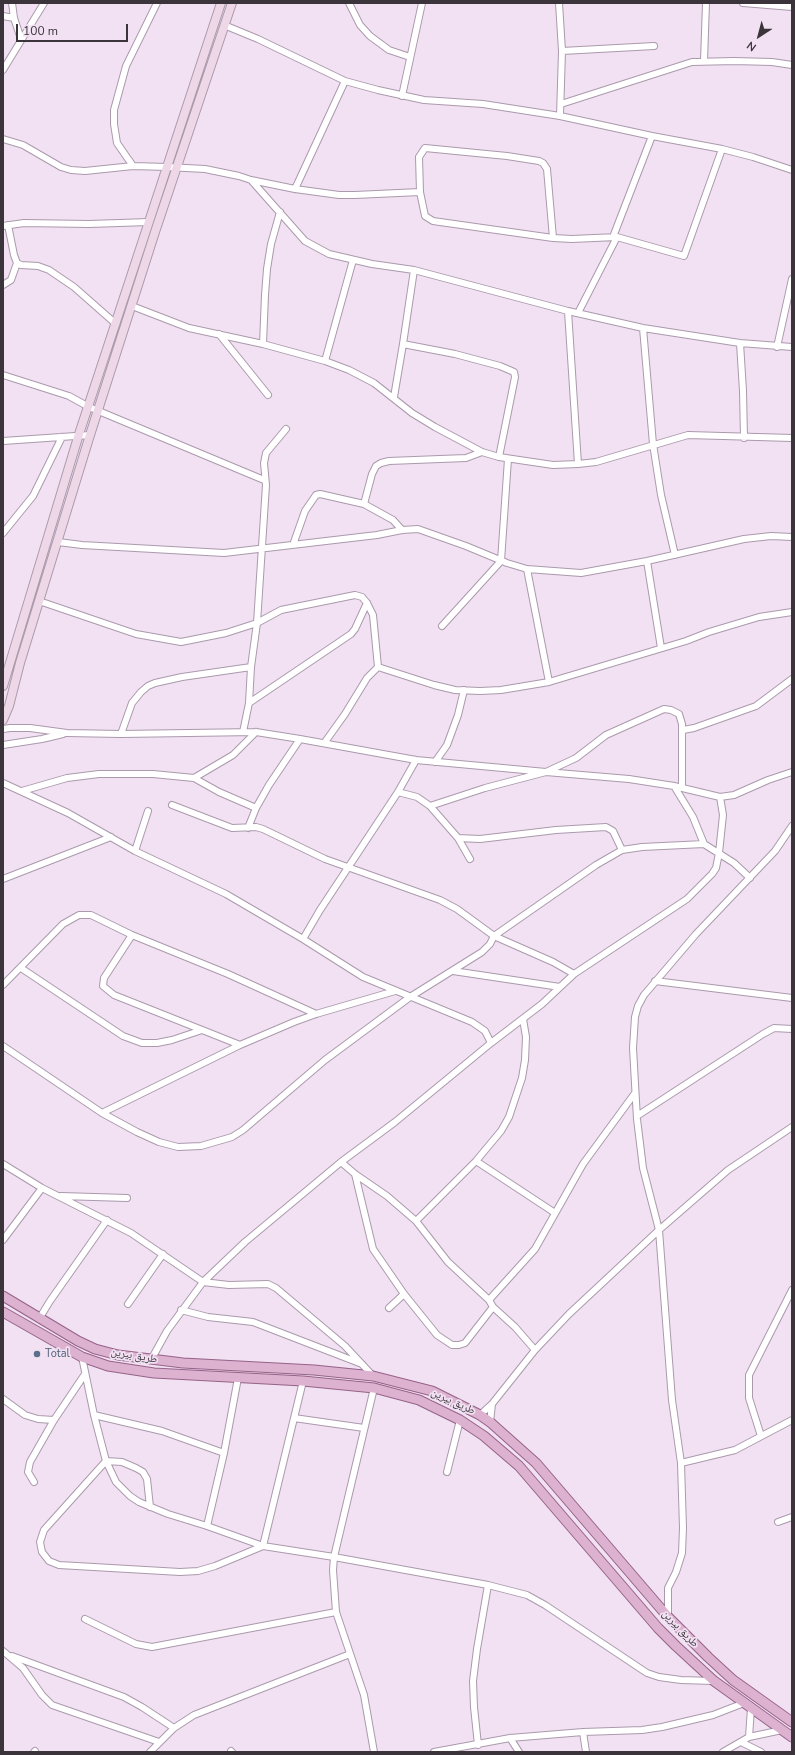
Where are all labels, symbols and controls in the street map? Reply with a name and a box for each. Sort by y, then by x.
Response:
scale bar [18,16,130,42]
north arrow [739,16,779,56]
text: 100 m [23,23,58,39]
text: N [744,38,759,55]
street label: طريق بيرين [110,1345,158,1367]
place label: Total [45,1347,70,1361]
marker: Total [32,1349,42,1359]
street label: طريق بيرين [429,1386,477,1418]
street label: طريق بيرين [659,1608,701,1650]

